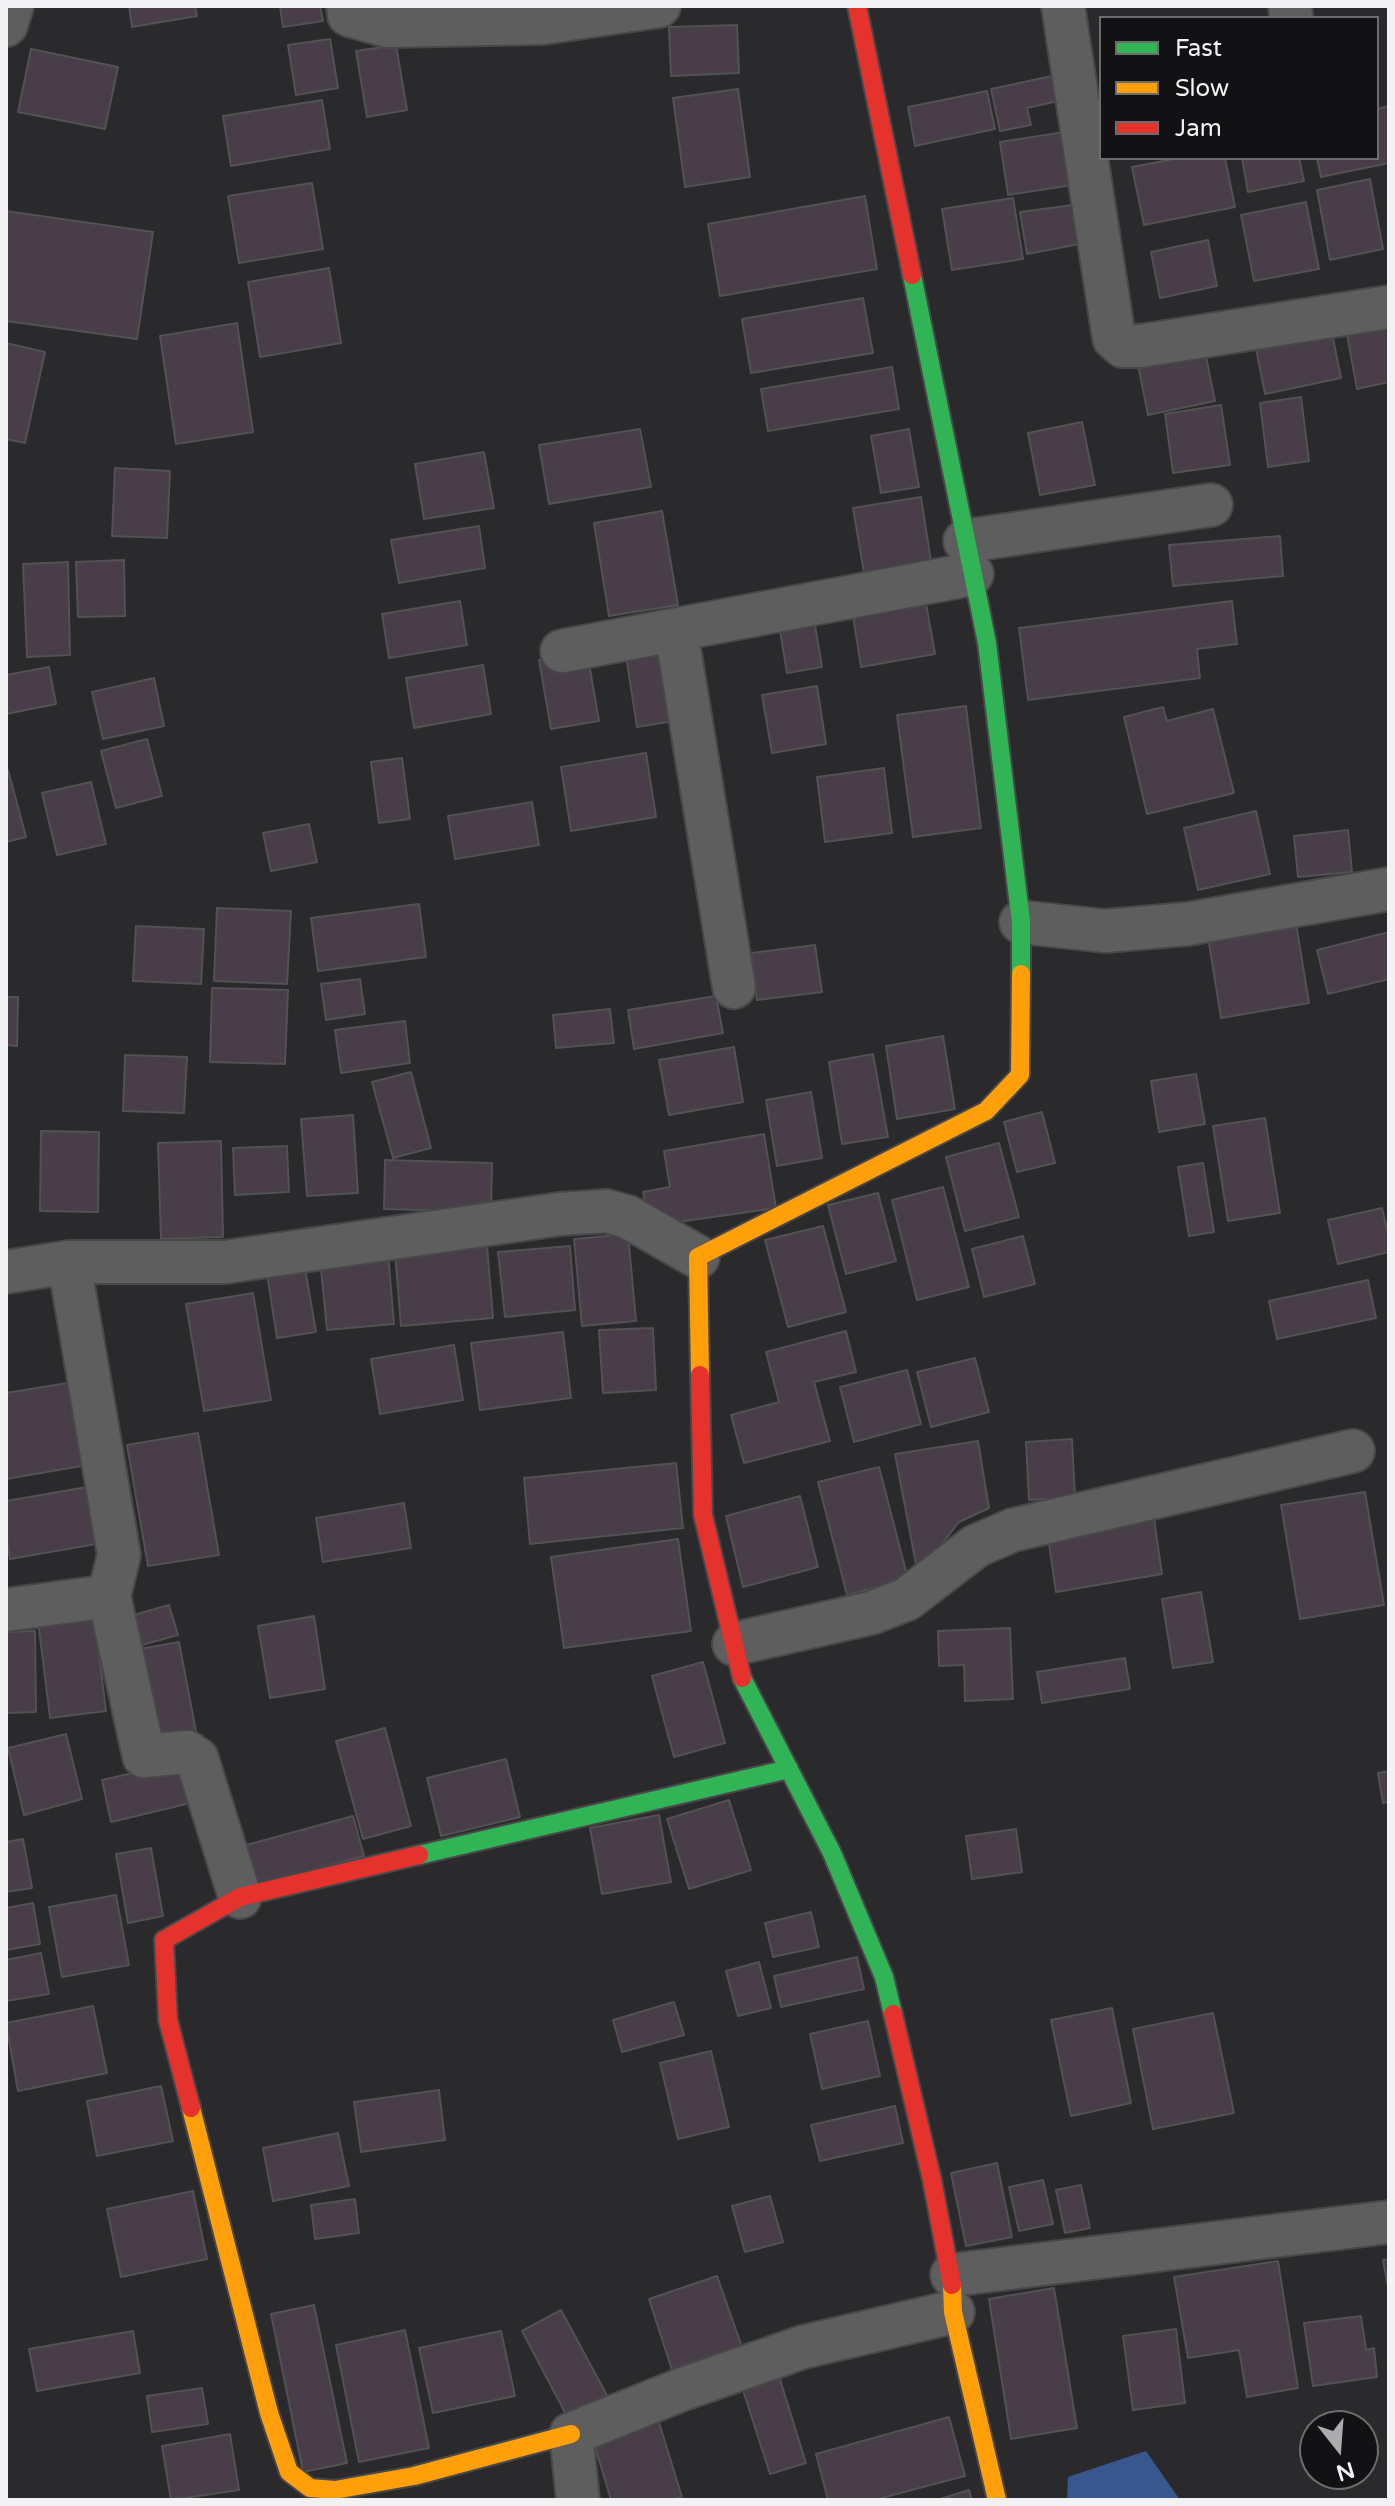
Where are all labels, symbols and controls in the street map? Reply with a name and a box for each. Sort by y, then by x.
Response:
legend [1099,16,1379,160]
text: Fast [1175,34,1222,63]
text: Slow [1175,74,1229,103]
text: Jam [1175,114,1222,143]
north arrow [1299,2410,1379,2490]
text: N [1333,2456,1358,2486]

